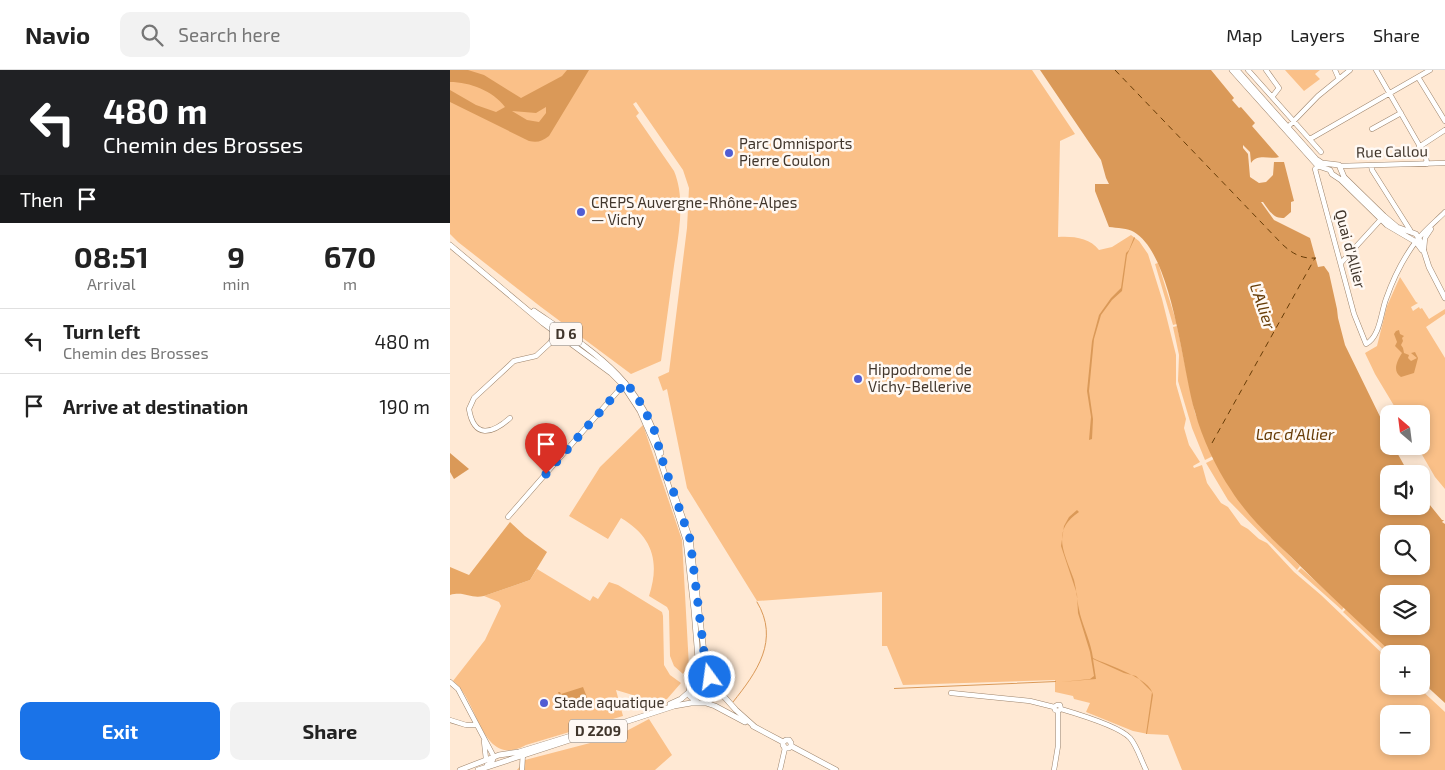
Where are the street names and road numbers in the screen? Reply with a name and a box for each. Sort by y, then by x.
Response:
street label: Rue Callou [1356,141,1428,161]
street label: Quai d'Allier [1331,207,1370,290]
road number: D 6 [550,322,582,346]
road number: D 2209 [569,719,627,742]

